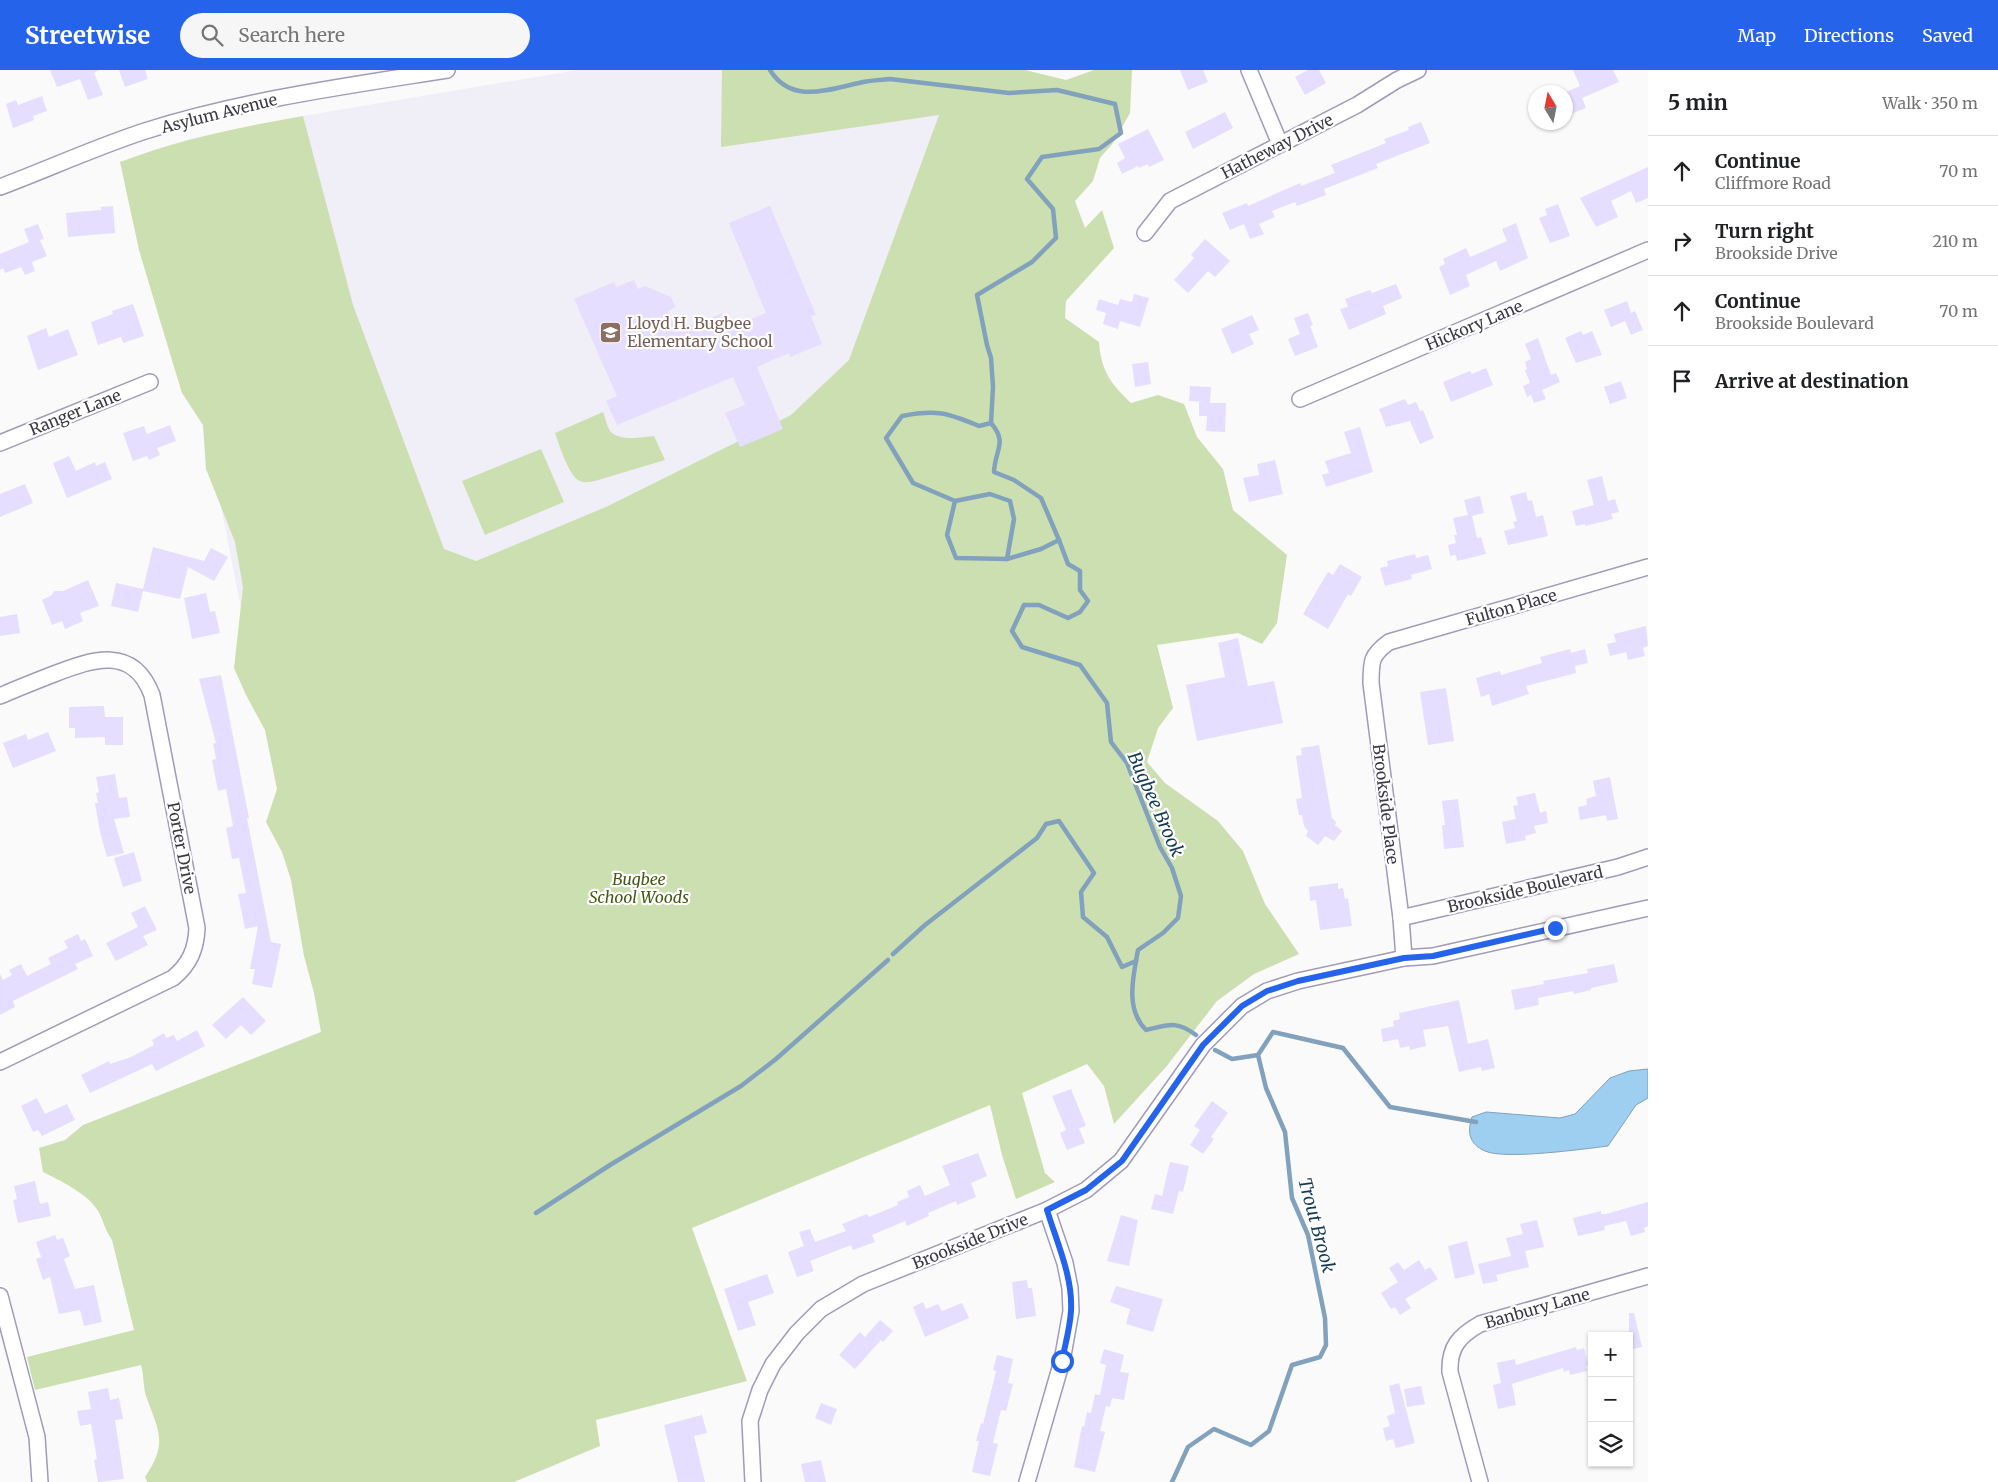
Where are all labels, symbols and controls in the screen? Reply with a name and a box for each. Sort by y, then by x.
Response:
search box [180,13,530,58]
text: Streetwise [25,20,150,51]
icon: search [198,21,226,49]
text: Search here [238,23,345,47]
text: Map [1738,24,1776,47]
text: Directions [1804,24,1894,47]
text: Saved [1922,24,1973,47]
north arrow [1528,85,1573,130]
street label: Asylum Avenue [158,89,279,137]
text: 5 min [1668,89,1728,116]
text: Walk · 350 m [1882,93,1978,113]
street label: Hatheway Drive [1218,109,1336,183]
text: Continue [1715,149,1801,173]
icon: ahead [1668,157,1696,185]
text: 70 m [1939,161,1978,181]
text: Cliffmore Road [1715,173,1831,193]
text: Turn right [1715,219,1814,243]
icon: right [1668,227,1696,255]
text: 210 m [1933,231,1978,251]
text: Brookside Drive [1715,243,1838,263]
text: Continue [1715,289,1801,313]
street label: Hickory Lane [1423,296,1525,354]
icon: ahead [1668,297,1696,325]
text: 70 m [1939,301,1978,321]
place label: Lloyd H. Bugbee Elementary School [627,313,773,351]
text: Brookside Boulevard [1715,313,1874,333]
school or university icon: Lloyd H. Bugbee Elementary School [599,320,623,344]
icon: arrive [1668,367,1696,395]
text: Arrive at destination [1715,369,1909,393]
street label: Ranger Lane [26,385,124,439]
street label: Fulton Place [1463,584,1559,630]
street label: Brookside Place [1369,743,1403,865]
water label: Bugbee Brook [1123,748,1189,860]
street label: Porter Drive [163,800,201,896]
street label: Brookside Boulevard [1445,861,1605,917]
park label: Bugbee School Woods [589,869,689,907]
route end [1544,917,1567,940]
water label: Trout Brook [1293,1175,1341,1275]
street label: Brookside Drive [909,1209,1031,1273]
street label: Banbury Lane [1482,1283,1592,1333]
map controls [1588,1332,1633,1467]
button: + [1588,1332,1633,1377]
route start [1051,1350,1074,1373]
button: − [1588,1377,1633,1422]
button: layers [1588,1422,1633,1467]

